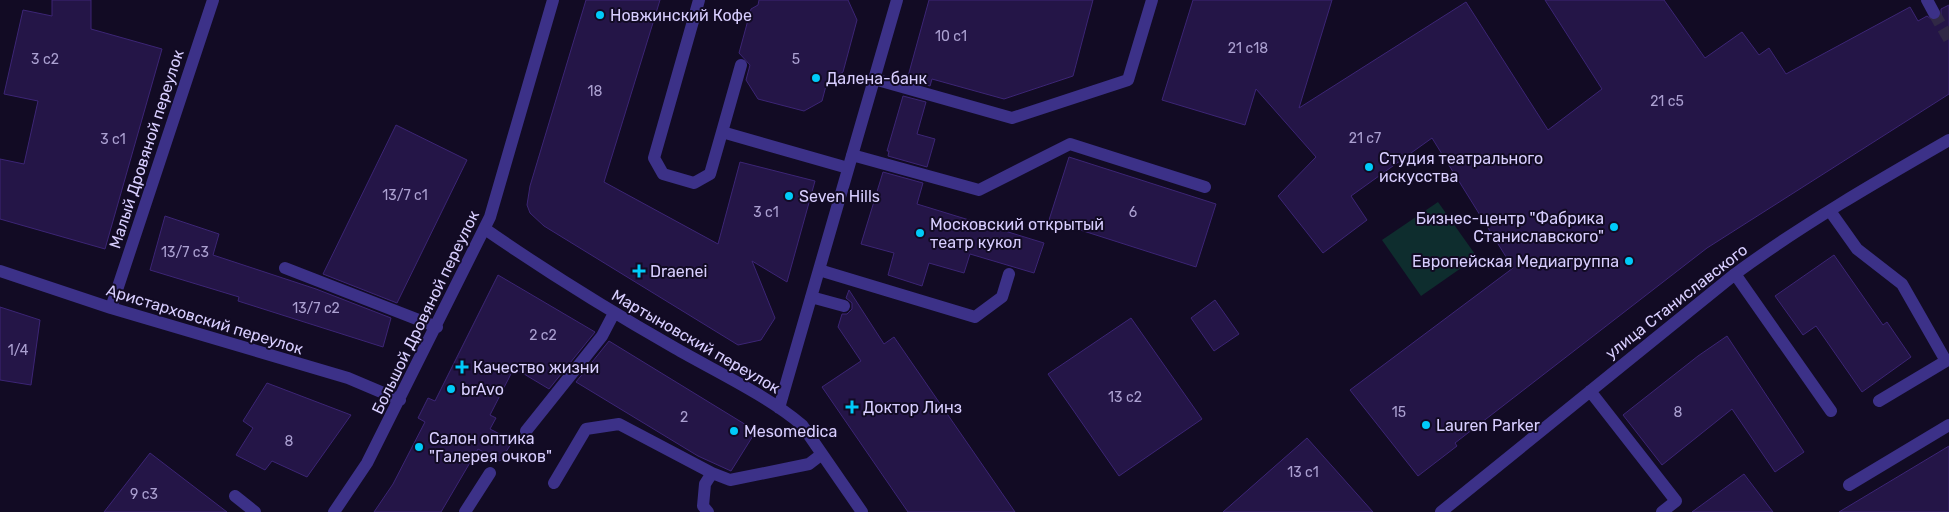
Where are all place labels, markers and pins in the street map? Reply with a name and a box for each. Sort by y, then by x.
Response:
place label: Новжинский Кофе [610,6,752,25]
marker: Новжинский Кофе [594,9,606,21]
place label: Далена-банк [826,69,928,88]
marker: Далена-банк [810,72,822,84]
place label: Студия театрального искусства [1379,149,1543,186]
marker: Студия театрального искусства [1363,161,1375,173]
place label: Seven Hills [799,187,880,206]
marker: Seven Hills [783,190,795,202]
place label: Бизнес-центр "Фабрика Станиславского" [1416,209,1604,246]
place label: Московский открытый театр кукол [930,215,1104,252]
marker: Бизнес-центр "Фабрика Станиславского" [1608,221,1620,233]
marker: Московский открытый театр кукол [914,227,926,239]
place label: Европейская Медиагруппа [1412,252,1619,271]
marker: Европейская Медиагруппа [1623,255,1635,267]
place label: Draenei [650,262,707,281]
marker: Draenei [632,264,646,278]
place label: Качество жизни [473,358,599,377]
marker: Качество жизни [455,360,469,374]
place label: brAvo [461,380,504,399]
marker: brAvo [445,383,457,395]
place label: Доктор Линз [863,398,962,417]
marker: Доктор Линз [845,400,859,414]
place label: Lauren Parker [1436,416,1540,435]
marker: Lauren Parker [1420,419,1432,431]
place label: Mesomedica [744,422,837,441]
marker: Mesomedica [728,425,740,437]
place label: Салон оптика "Галерея очков" [429,429,552,466]
marker: Салон оптика "Галерея очков" [413,441,425,453]

